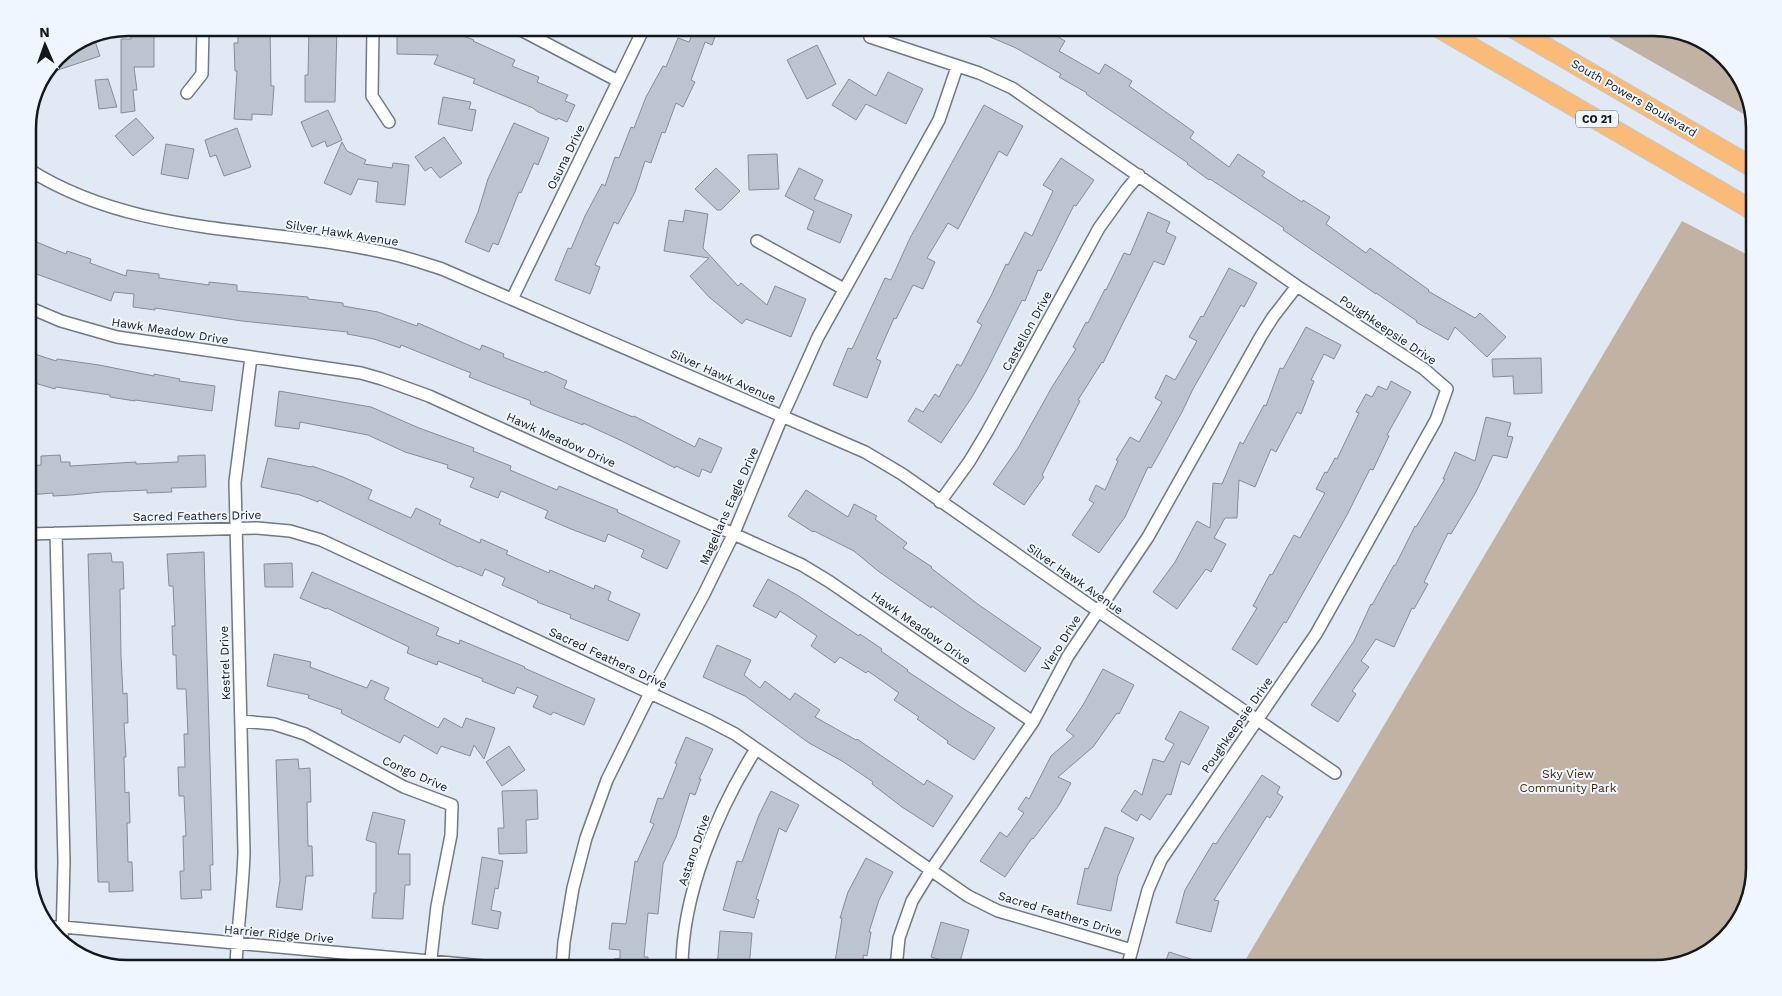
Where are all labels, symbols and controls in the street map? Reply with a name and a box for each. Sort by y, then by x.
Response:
north arrow [20,20,70,70]
text: N [39,24,50,40]
street label: South Powers Boulevard [1569,56,1699,140]
road number: CO 21 [1576,110,1618,128]
street label: Osuna Drive [544,122,588,192]
street label: Silver Hawk Avenue [285,217,400,249]
street label: Castellon Drive [999,289,1055,373]
street label: Poughkeepsie Drive [1337,292,1439,368]
street label: Hawk Meadow Drive [111,315,230,347]
street label: Silver Hawk Avenue [668,346,778,406]
street label: Hawk Meadow Drive [504,410,618,470]
street label: Magellans Eagle Drive [697,445,761,567]
street label: Sacred Feathers Drive [133,508,262,524]
street label: Silver Hawk Avenue [1024,541,1126,618]
street label: Hawk Meadow Drive [869,588,973,668]
street label: Viero Drive [1038,612,1084,674]
street label: Sacred Feathers Drive [547,624,669,692]
street label: Kestrel Drive [217,625,233,700]
street label: Poughkeepsie Drive [1199,674,1275,776]
street label: Congo Drive [380,753,450,795]
park label: Sky View Community Park [1519,767,1617,795]
street label: Astano Drive [675,812,713,888]
street label: Sacred Feathers Drive [996,888,1124,940]
street label: Harrier Ridge Drive [224,922,334,946]

